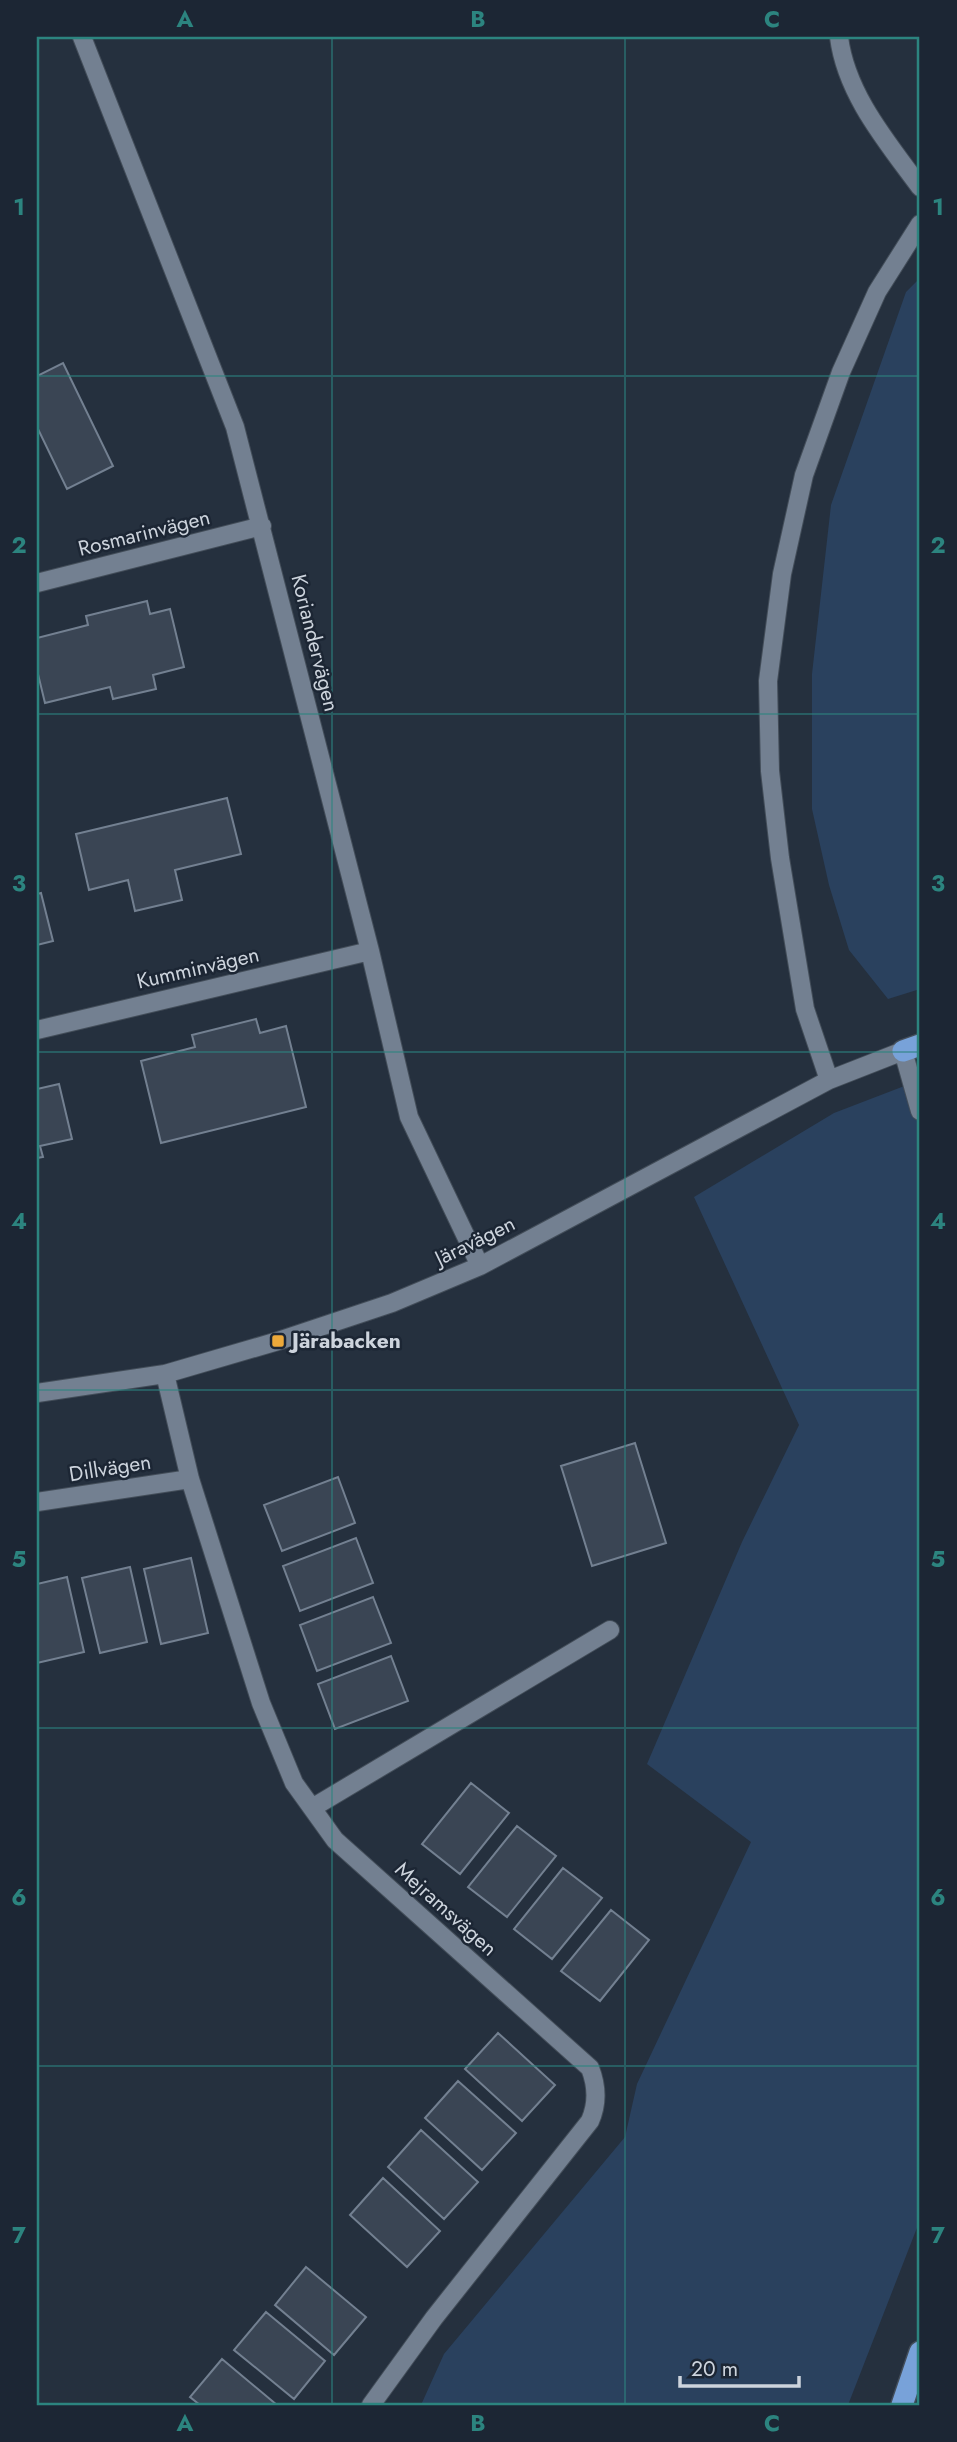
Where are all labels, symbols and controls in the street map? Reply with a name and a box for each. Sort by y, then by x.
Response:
text: A [176,2,194,36]
text: B [470,2,486,36]
text: C [764,2,780,36]
text: 1 [13,190,25,224]
text: 1 [932,190,944,224]
street label: Rosmarinvägen [75,502,213,564]
text: 2 [11,528,27,562]
text: 2 [930,528,946,562]
street label: Koriandervägen [283,571,347,715]
text: 3 [12,866,26,900]
text: 3 [931,866,945,900]
street label: Kumminvägen [134,939,262,997]
text: 4 [11,1204,27,1238]
text: 4 [930,1204,946,1238]
street label: Järavägen [427,1209,520,1275]
place label: Järabacken [288,1326,401,1356]
marker: Järabacken [270,1333,286,1349]
street label: Dillvägen [67,1447,153,1489]
text: 5 [12,1542,26,1576]
text: 5 [931,1542,945,1576]
street label: Mejramsvägen [388,1855,504,1963]
text: 6 [11,1880,27,1914]
text: 6 [930,1880,946,1914]
text: 7 [12,2218,26,2252]
text: 7 [931,2218,945,2252]
scale bar [680,2344,800,2388]
text: 20 m [691,2354,738,2384]
text: A [176,2406,194,2440]
text: B [470,2406,486,2440]
text: C [764,2406,780,2440]

